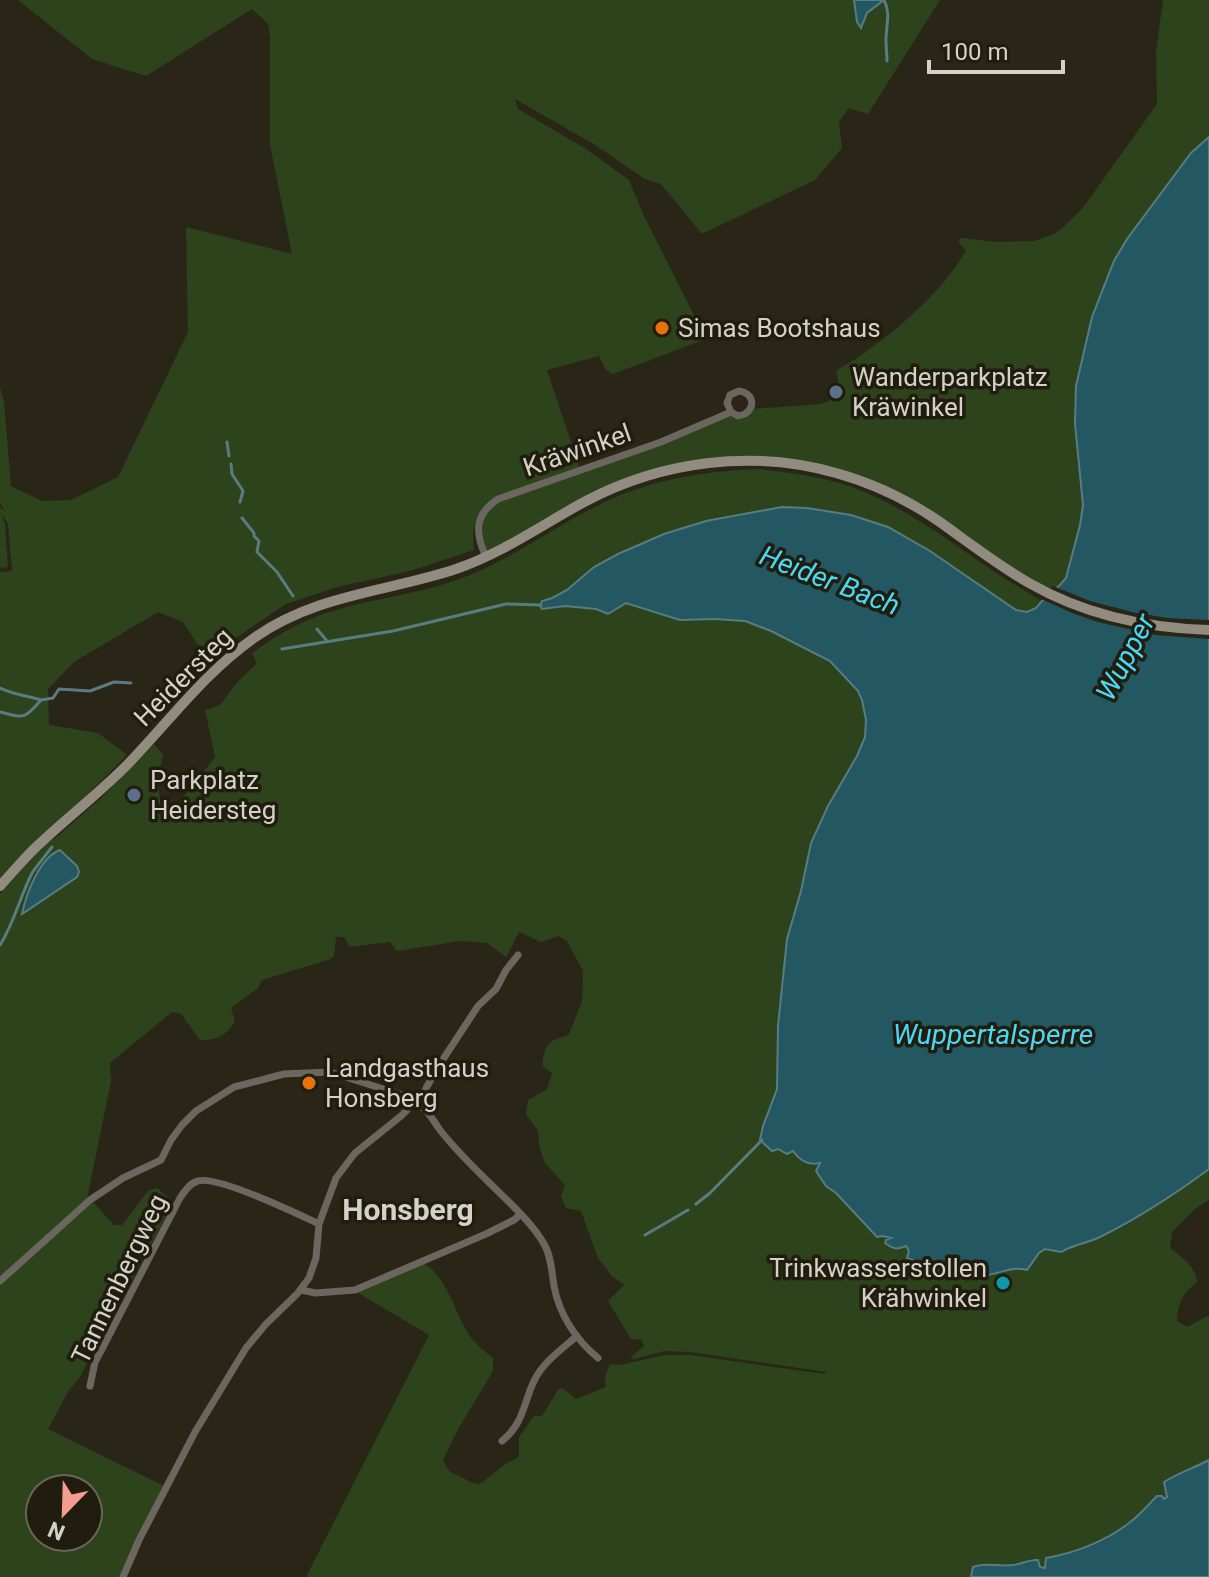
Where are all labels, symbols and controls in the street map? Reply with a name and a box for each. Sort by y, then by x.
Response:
scale bar [929,24,1063,74]
text: 100 m [941,38,1008,66]
place label: Simas Bootshaus [678,313,881,343]
marker: Simas Bootshaus [653,319,671,337]
place label: Wanderparkplatz Kräwinkel [852,362,1048,422]
marker: Wanderparkplatz Kräwinkel [827,383,845,401]
street label: Kräwinkel [519,418,635,482]
water label: Heider Bach [755,539,904,622]
water label: Wupper [1089,608,1162,706]
street label: Heidersteg [128,622,238,732]
place label: Parkplatz Heidersteg [150,765,276,825]
marker: Parkplatz Heidersteg [125,786,143,804]
water label: Wuppertalsperre [893,1018,1093,1051]
place label: Landgasthaus Honsberg [325,1053,489,1113]
marker: Landgasthaus Honsberg [300,1074,318,1092]
street label: Tannenbergweg [65,1189,173,1369]
district label: Honsberg [342,1192,474,1227]
place label: Trinkwasserstollen Krähwinkel [769,1253,987,1313]
marker: Trinkwasserstollen Krähwinkel [994,1274,1012,1292]
north arrow [24,1473,104,1553]
text: N [44,1516,68,1545]

